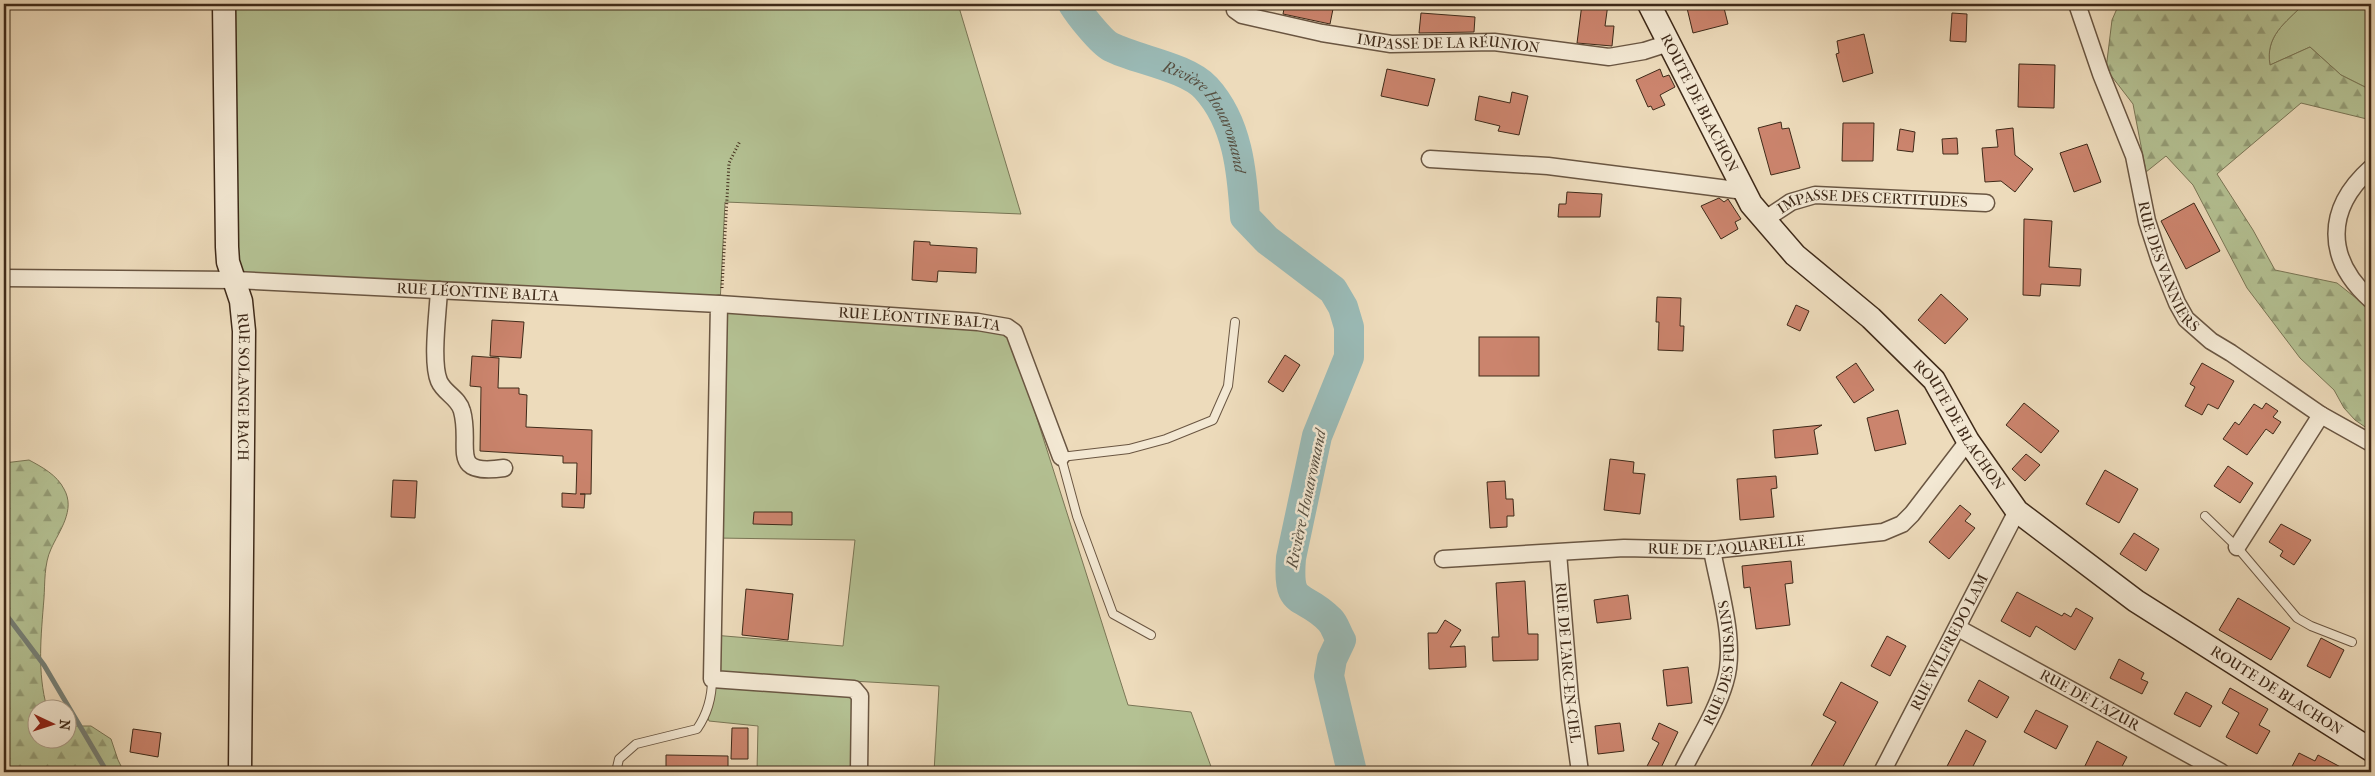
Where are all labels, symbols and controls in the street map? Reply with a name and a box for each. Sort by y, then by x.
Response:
street label: IMPASSE DE LA RÉUNION [1356,30,1542,57]
street label: ROUTE DE BLACHON [1657,31,1742,176]
water label: Rivière Houaromand [1159,56,1251,176]
street label: IMPASSE DES CERTITUDES [1774,186,1968,218]
street label: RUE DES VANNIERS [2134,200,2203,336]
street label: RUE LÉONTINE BALTA [396,279,560,305]
street label: RUE LÉONTINE BALTA [838,303,1002,335]
street label: RUE SOLANGE BACH [233,312,253,461]
street label: ROUTE DE BLACHON [1910,356,2009,494]
water label: Rivière Houaromand [1282,426,1330,571]
street label: RUE DE L'AQUARELLE [1647,531,1806,559]
street label: RUE WILFREDO LAM [1906,571,1992,714]
street label: RUE DE L'ARC-EN-CIEL [1551,581,1585,744]
street label: RUE DES FUSAINS [1699,599,1738,728]
street label: ROUTE DE BLACHON [2207,642,2347,739]
street label: RUE DE L'AZUR [2036,665,2144,735]
north arrow [28,698,78,748]
text: N [56,719,73,731]

